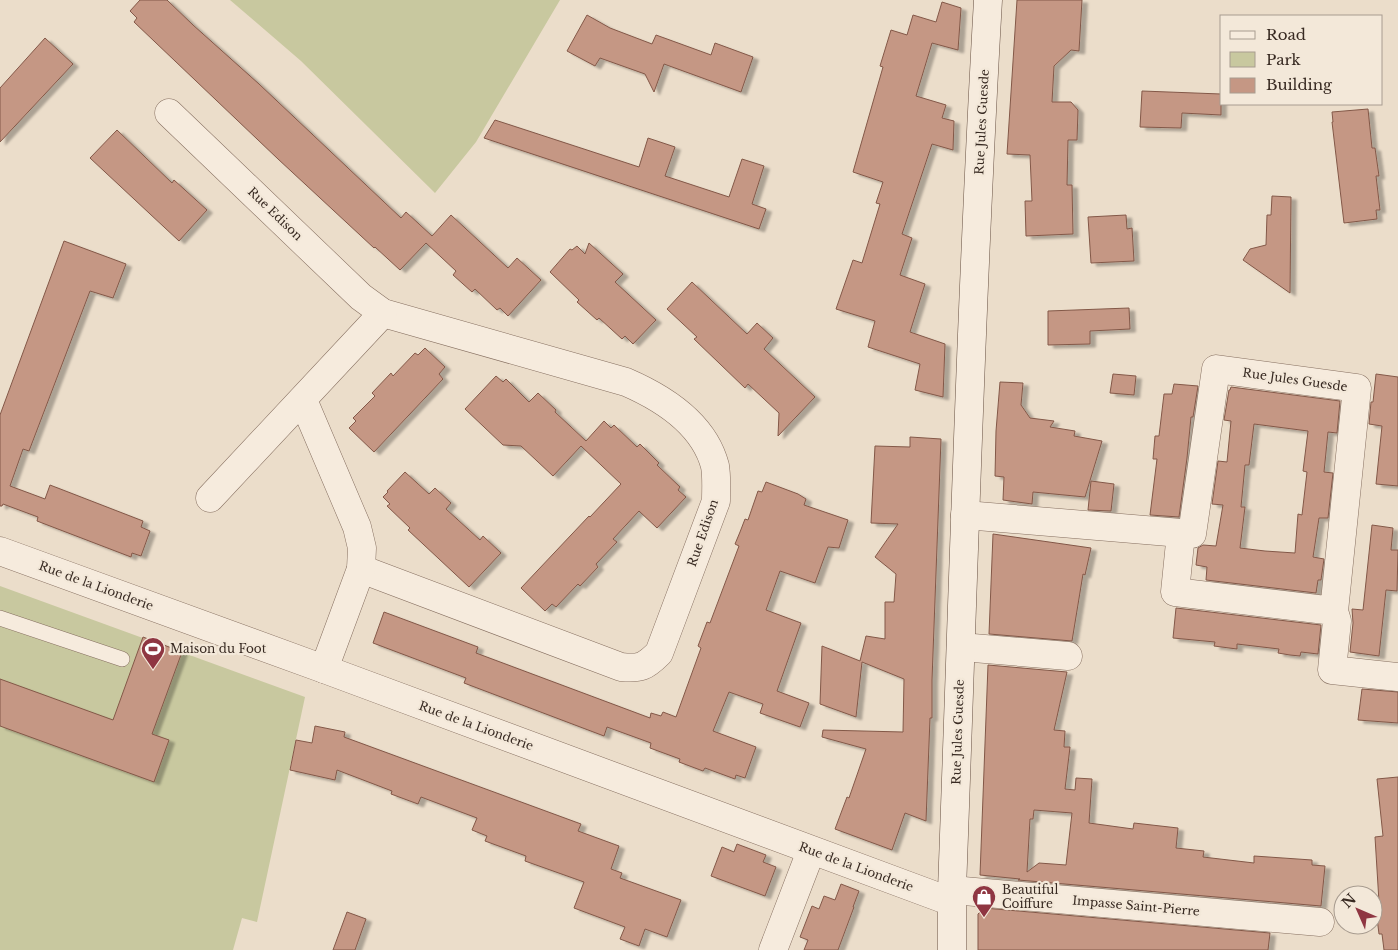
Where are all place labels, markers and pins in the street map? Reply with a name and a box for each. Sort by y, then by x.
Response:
sports icon: Maison du Foot [140,636,166,670]
place label: Maison du Foot [170,641,267,656]
place label: Beautiful Coiffure [1002,882,1058,911]
shop icon: Beautiful Coiffure [971,884,997,918]

